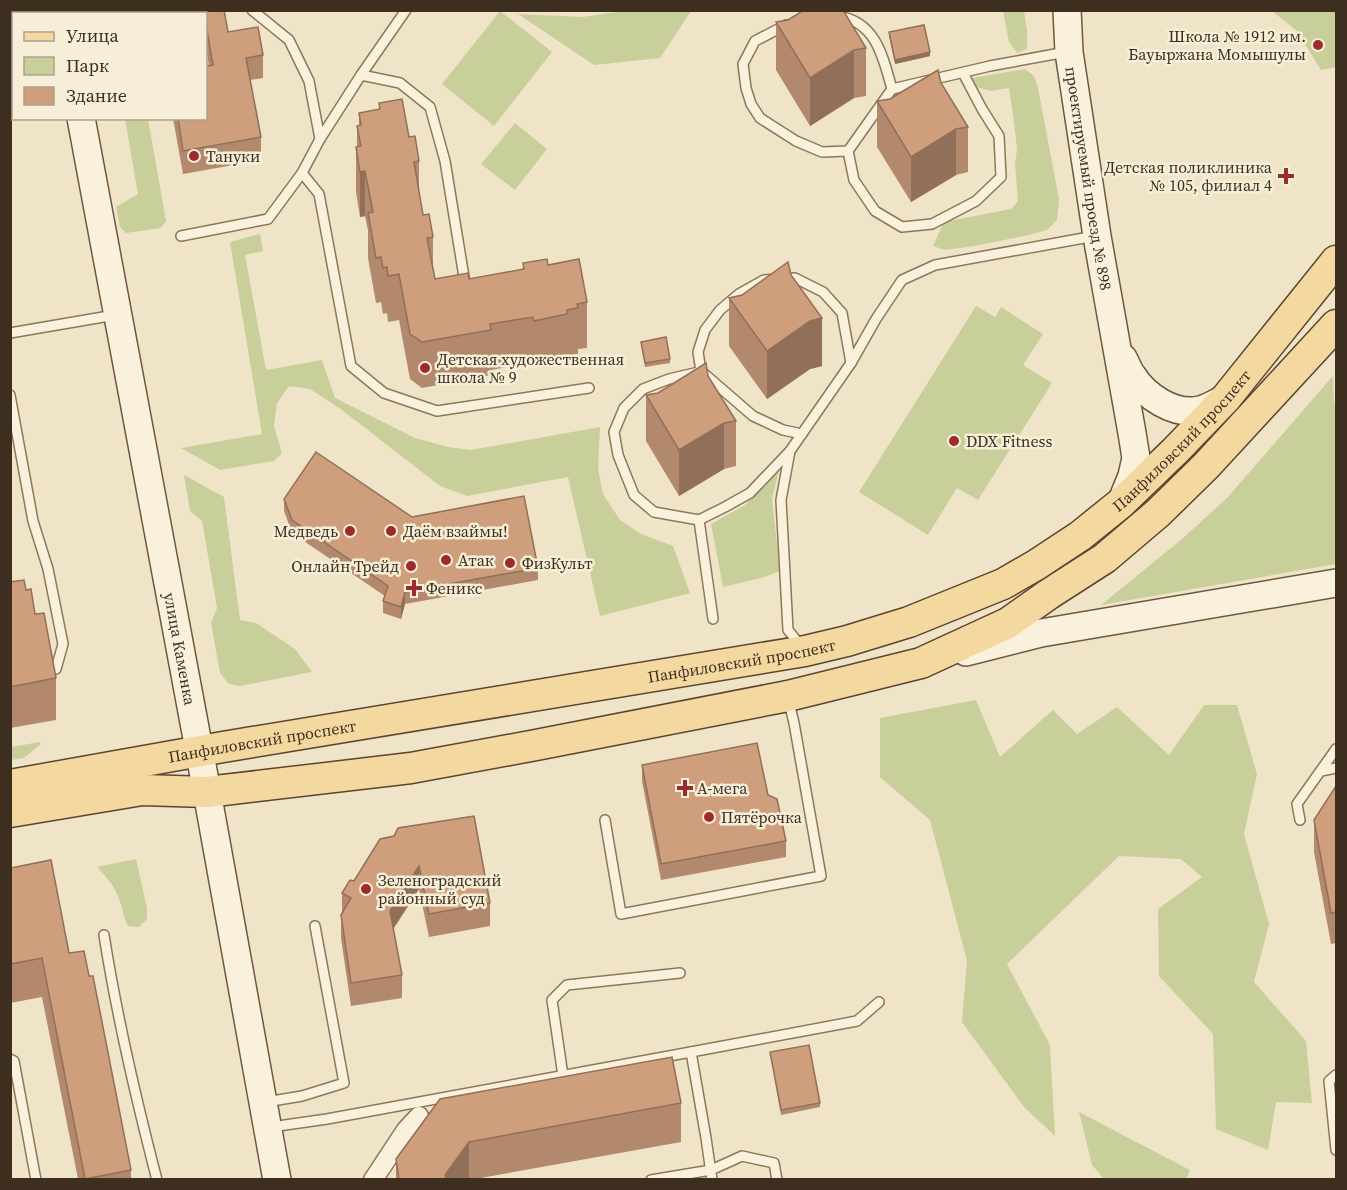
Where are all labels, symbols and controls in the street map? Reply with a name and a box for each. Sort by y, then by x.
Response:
legend [12,12,207,120]
text: Улица [66,23,119,48]
place label: Школа № 1912 им. Бауыржана Момышулы [1128,25,1306,65]
marker: Школа № 1912 им. Бауыржана Момышулы [1311,38,1325,52]
text: Парк [66,53,109,78]
street label: проектируемый проезд № 898 [1060,65,1117,292]
text: Здание [66,83,127,108]
place label: Тануки [206,145,260,167]
marker: Тануки [187,149,201,163]
place label: Детская поликлиника № 105, филиал 4 [1104,156,1273,196]
marker: Детская поликлиника № 105, филиал 4 [1277,167,1295,185]
place label: Детская художественная школа № 9 [437,348,624,388]
marker: Детская художественная школа № 9 [418,361,432,375]
street label: Панфиловский проспект [1108,365,1256,517]
place label: DDX Fitness [966,430,1053,452]
marker: DDX Fitness [947,434,961,448]
place label: Медведь [274,520,338,542]
place label: Даём взаймы! [403,520,508,542]
marker: Медведь [343,524,357,538]
marker: Даём взаймы! [384,524,398,538]
place label: Атак [458,549,494,571]
place label: ФизКульт [522,552,593,574]
marker: Атак [439,553,453,567]
place label: Онлайн Трейд [291,555,399,577]
marker: ФизКульт [503,556,517,570]
marker: Онлайн Трейд [404,559,418,573]
place label: Феникс [426,577,483,599]
marker: Феникс [407,581,421,595]
street label: улица Каменка [159,591,202,708]
street label: Панфиловский проспект [646,633,838,688]
street label: Панфиловский проспект [166,714,358,768]
place label: А-мега [697,777,748,799]
marker: А-мега [678,781,692,795]
place label: Пятёрочка [721,806,803,828]
marker: Пятёрочка [702,810,716,824]
place label: Зеленоградский районный суд [378,869,502,909]
marker: Зеленоградский районный суд [359,882,373,896]

